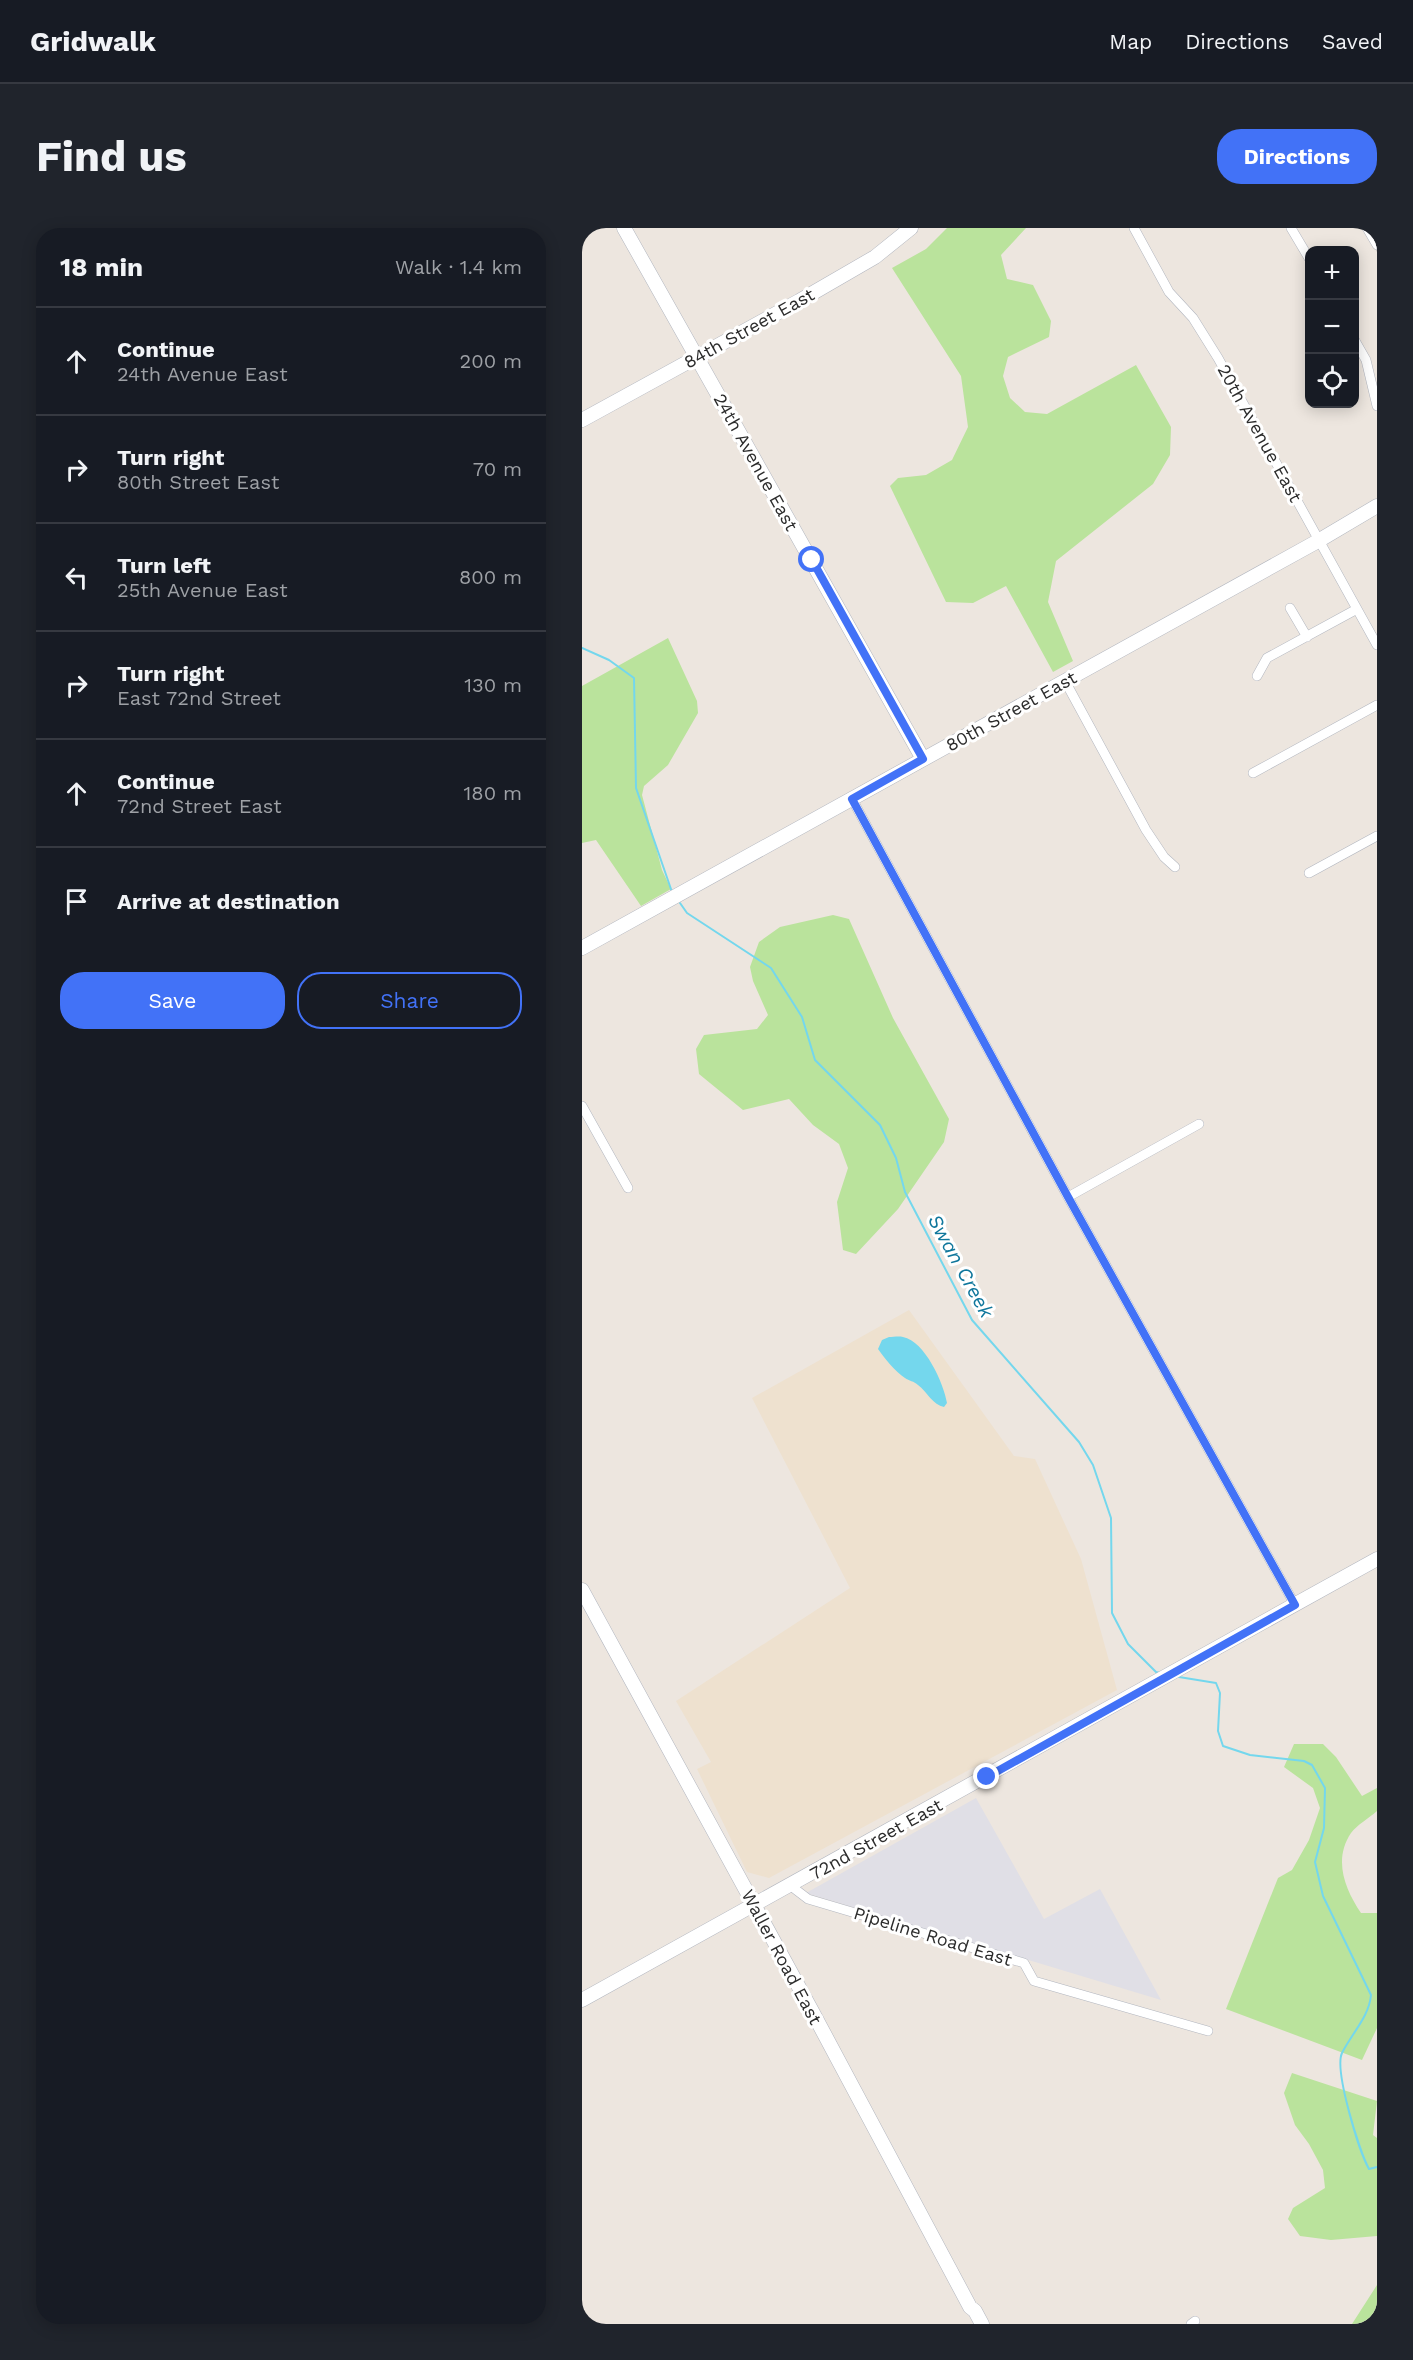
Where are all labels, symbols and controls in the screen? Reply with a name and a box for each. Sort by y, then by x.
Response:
text: Gridwalk [30,25,156,58]
text: Map [1109,29,1152,54]
text: Directions [1185,29,1289,54]
text: Saved [1322,29,1383,54]
button: Directions [1217,129,1377,184]
text: Find us [36,132,187,181]
map controls [1305,246,1359,408]
button: + [1305,246,1359,300]
text: 18 min [60,252,143,282]
text: Walk · 1.4 km [395,255,522,279]
street label: 84th Street East [680,283,818,373]
button: − [1305,300,1359,354]
text: Continue [117,337,215,362]
icon: ahead [60,345,93,378]
text: 200 m [460,349,522,373]
button: locate [1305,354,1359,408]
street label: 20th Avenue East [1213,360,1307,506]
text: 24th Avenue East [117,362,288,386]
street label: 24th Avenue East [710,390,803,535]
text: Turn right [117,445,224,470]
icon: right [60,453,93,486]
text: 70 m [473,457,522,481]
text: 80th Street East [117,470,279,494]
route start [798,546,824,572]
text: Turn left [117,553,211,578]
icon: left [60,561,93,594]
text: 800 m [459,565,522,589]
text: 25th Avenue East [117,578,288,602]
text: Turn right [117,661,224,686]
street label: 80th Street East [942,666,1080,756]
icon: right [60,669,93,702]
text: 130 m [464,673,522,697]
text: East 72nd Street [117,686,281,710]
text: Continue [117,769,215,794]
icon: ahead [60,777,93,810]
text: 180 m [464,781,522,805]
text: 72nd Street East [117,794,282,818]
icon: arrive [60,885,93,918]
text: Arrive at destination [117,889,340,914]
button: Save [60,972,285,1029]
button: Share [297,972,522,1029]
water label: Swan Creek [923,1210,1000,1323]
route end [973,1763,999,1789]
street label: 72nd Street East [806,1794,946,1884]
street label: Waller Road East [738,1886,827,2029]
street label: Pipeline Road East [851,1902,1015,1970]

